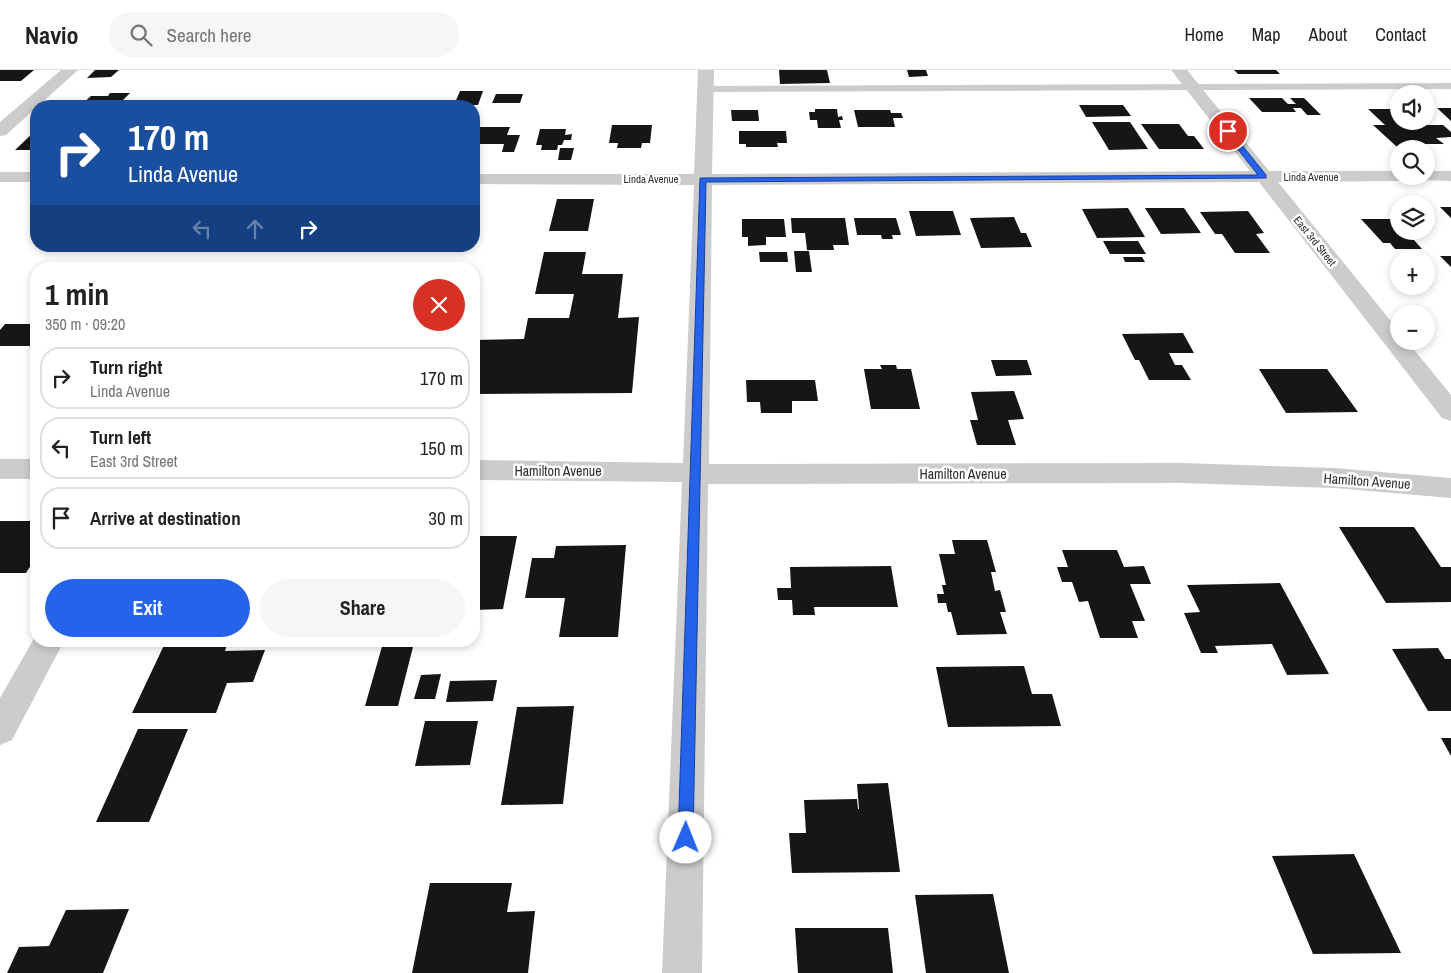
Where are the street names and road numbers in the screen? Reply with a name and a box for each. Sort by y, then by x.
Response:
street label: Linda Avenue [1283,170,1339,184]
street label: Linda Avenue [623,172,679,186]
street label: East 3rd Street [1291,213,1340,269]
street label: Hamilton Avenue [514,462,602,480]
street label: Hamilton Avenue [919,465,1007,483]
street label: Hamilton Avenue [1323,469,1411,493]

